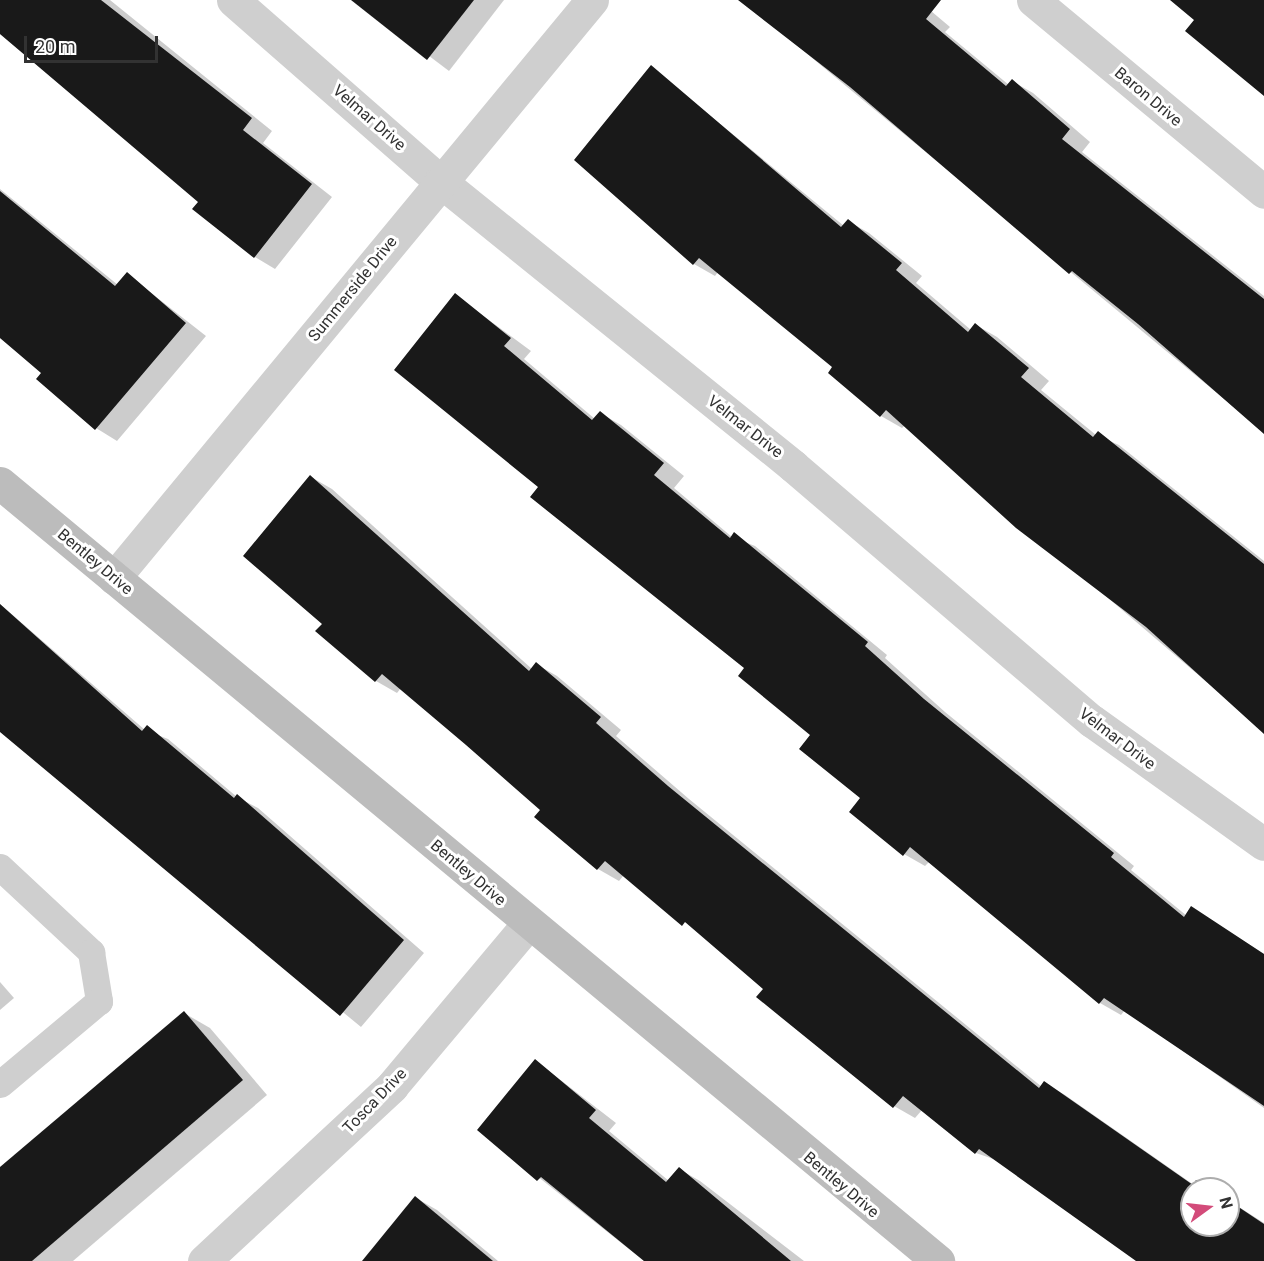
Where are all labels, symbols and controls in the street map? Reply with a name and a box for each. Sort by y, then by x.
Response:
scale bar [27,24,160,62]
text: 20 m [35,36,75,57]
street label: Baron Drive [1110,63,1186,131]
street label: Velmar Drive [329,81,409,155]
street label: Summerside Drive [305,232,401,346]
street label: Velmar Drive [704,392,786,462]
street label: Bentley Drive [53,525,137,599]
street label: Velmar Drive [1075,704,1159,774]
street label: Bentley Drive [426,836,510,910]
street label: Tosca Drive [339,1064,411,1138]
street label: Bentley Drive [799,1148,883,1222]
north arrow [1180,1177,1240,1237]
text: N [1215,1195,1237,1211]

